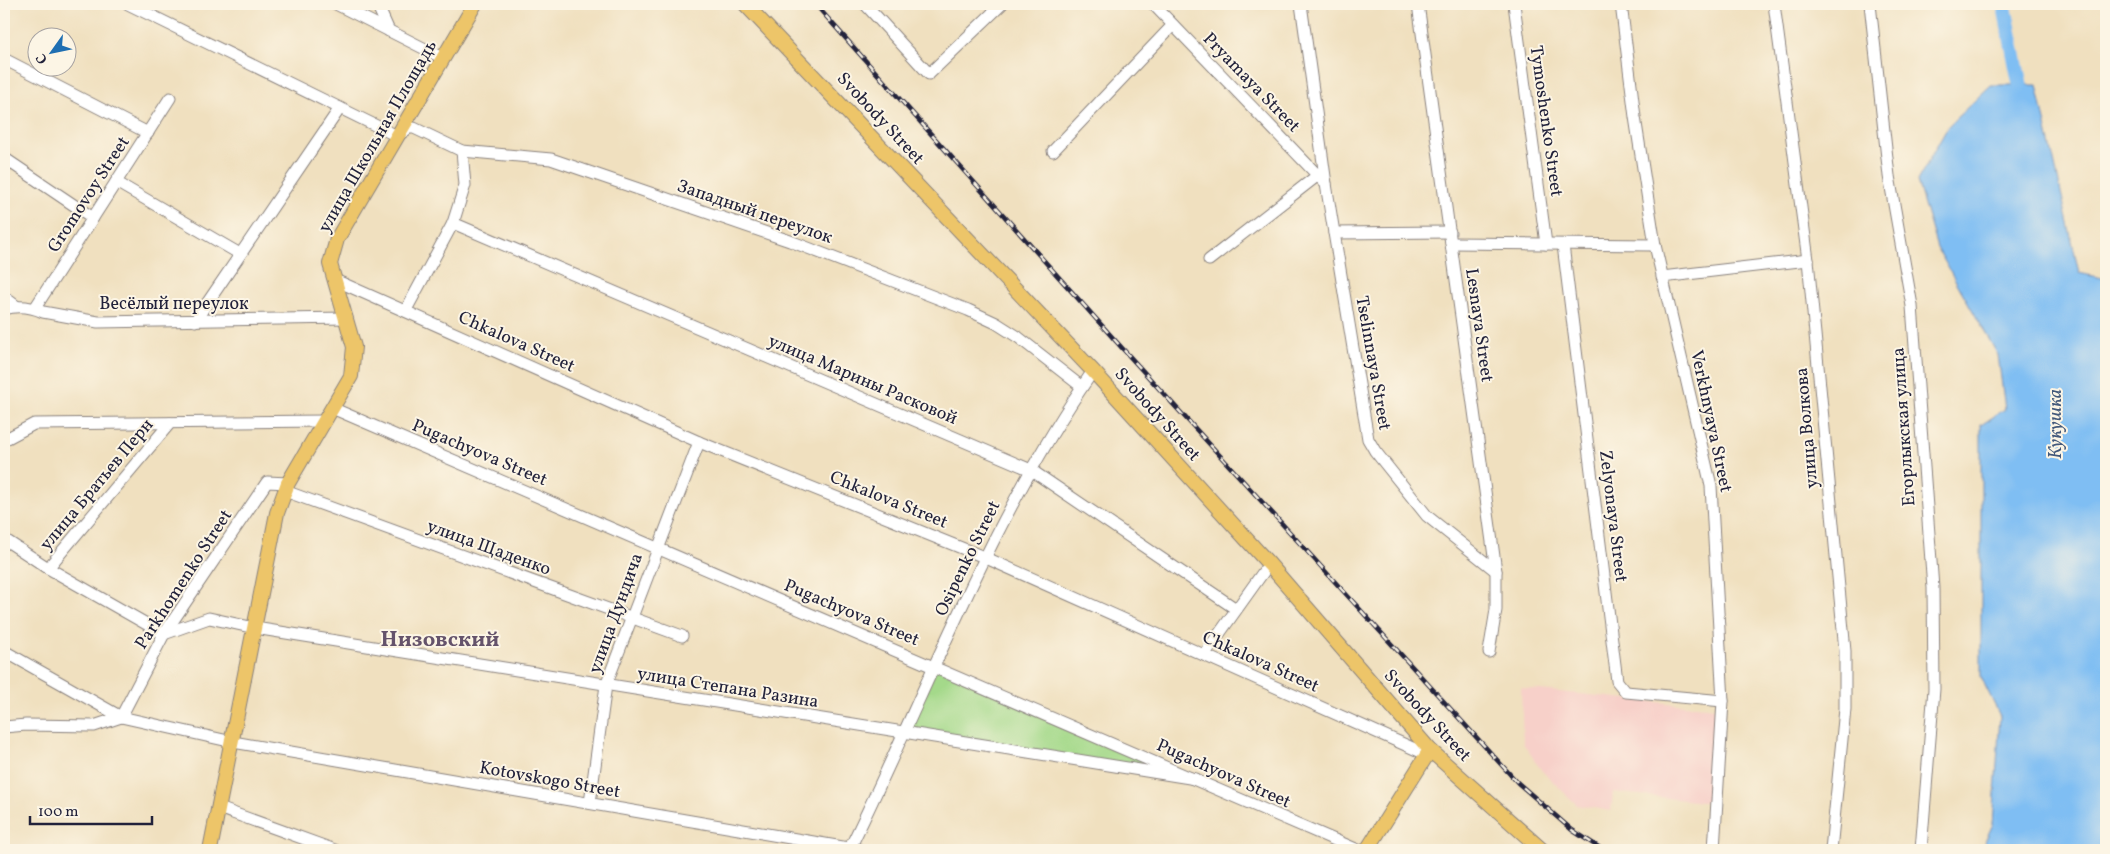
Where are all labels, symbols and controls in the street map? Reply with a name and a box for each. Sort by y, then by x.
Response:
street label: Pryamaya Street [1197,27,1305,139]
north arrow [28,28,78,78]
street label: улица Школьная Площадь [313,36,444,238]
street label: Tymoshenko Street [1523,44,1569,198]
text: С [32,49,53,67]
street label: Svobody Street [830,67,929,171]
street label: Gromovoy Street [42,132,136,258]
street label: Западный переулок [673,174,836,251]
street label: Lesnaya Street [1458,267,1499,384]
street label: Весёлый переулок [99,292,249,317]
street label: Tselinnaya Street [1348,294,1397,432]
street label: Chkalova Street [454,305,579,379]
street label: улица Марины Расковой [764,329,961,432]
street label: Егорлыкская улица [1886,346,1923,507]
street label: Verkhnyaya Street [1683,348,1738,495]
street label: Svobody Street [1108,363,1206,467]
street label: улица Волкова [1790,366,1825,489]
water label: Кукушка [2043,389,2069,459]
street label: улица Братьев Перн [34,414,160,556]
street label: Pugachyova Street [408,414,551,493]
street label: Zelyonaya Street [1592,449,1633,584]
street label: Chkalova Street [826,465,951,535]
street label: Osipenko Street [930,497,1007,621]
street label: Parkhomenko Street [130,505,239,655]
street label: улица Щаденко [423,514,554,582]
street label: улица Дундича [583,550,650,677]
street label: Pugachyova Street [780,574,923,653]
district label: Низовский [381,625,499,656]
street label: Chkalova Street [1198,625,1323,699]
street label: улица Степана Разина [635,662,820,715]
street label: Svobody Street [1377,664,1476,768]
street label: Pugachyova Street [1152,734,1295,815]
street label: Kotovskogo Street [477,756,622,805]
scale bar [30,794,152,826]
text: 100 m [38,802,78,823]

